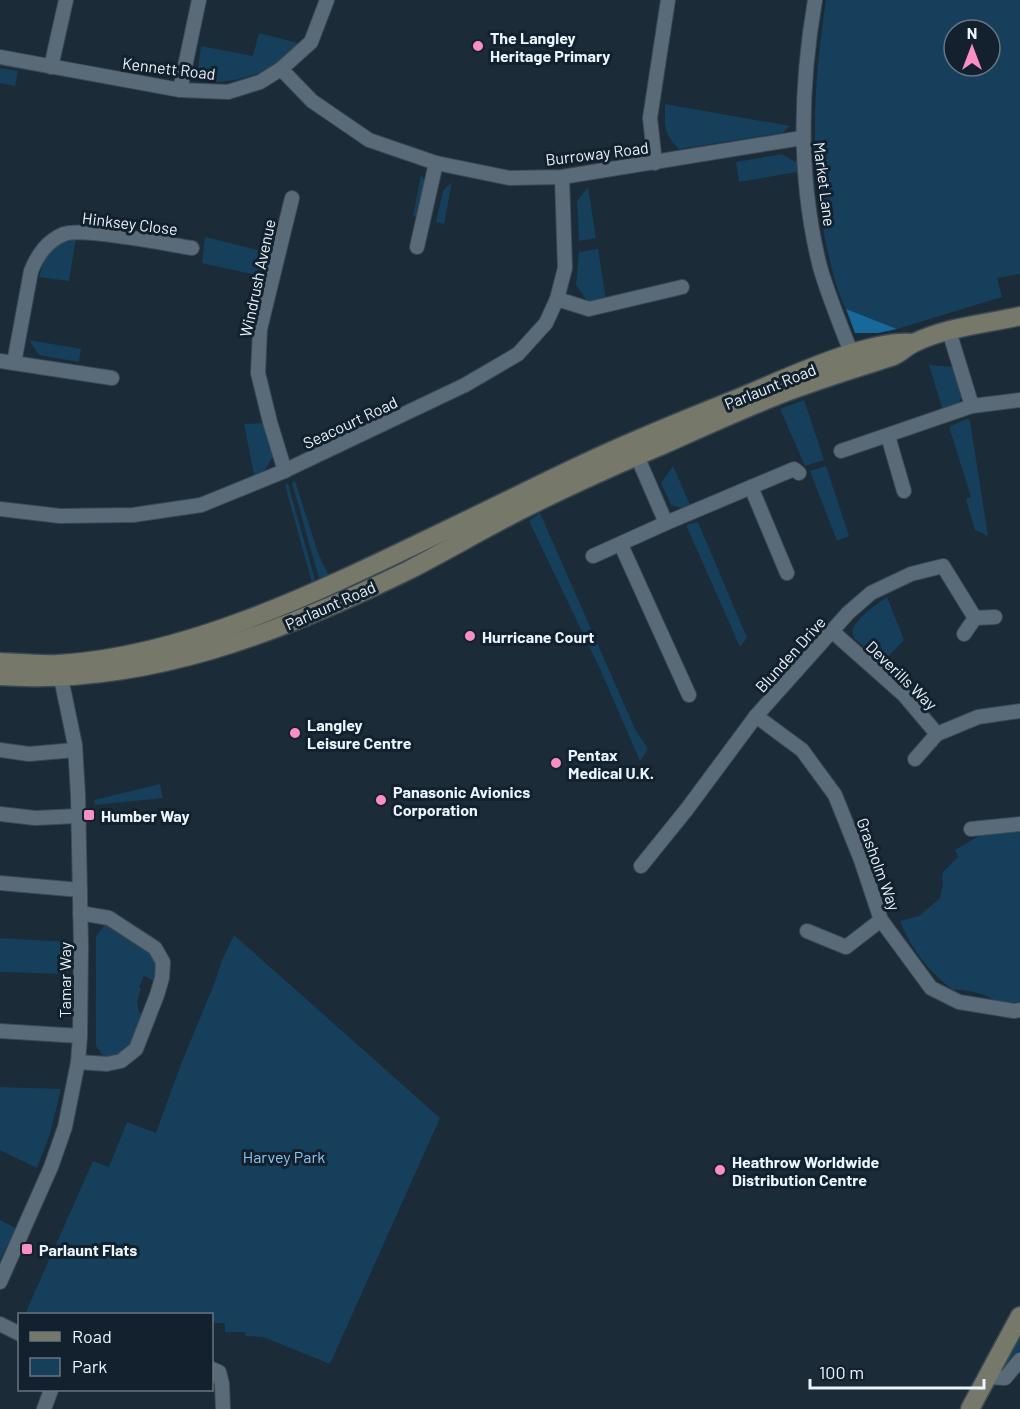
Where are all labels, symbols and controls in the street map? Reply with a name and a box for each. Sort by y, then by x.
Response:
north arrow [942,18,1002,78]
text: N [967,23,977,42]
place label: The Langley Heritage Primary [490,28,610,65]
marker: The Langley Heritage Primary [471,39,485,53]
street label: Kennett Road [121,53,217,83]
street label: Burroway Road [544,137,650,169]
street label: Market Lane [810,141,840,227]
street label: Hinksey Close [81,208,179,238]
street label: Windrush Avenue [235,217,279,339]
street label: Parlaunt Road [722,359,818,413]
street label: Seacourt Road [300,392,400,452]
street label: Parlaunt Road [282,577,378,633]
street label: Blunden Drive [751,612,829,696]
place label: Hurricane Court [482,627,594,646]
marker: Hurricane Court [463,629,477,643]
street label: Deverills Way [863,637,942,714]
place label: Langley Leisure Centre [307,715,412,752]
marker: Langley Leisure Centre [288,726,302,740]
place label: Pentax Medical U.K. [568,745,654,782]
marker: Pentax Medical U.K. [549,756,563,770]
place label: Panasonic Avionics Corporation [393,782,530,819]
marker: Panasonic Avionics Corporation [374,793,388,807]
place label: Humber Way [101,806,190,825]
marker: Humber Way [82,808,96,822]
street label: Grasholm Way [853,815,905,914]
street label: Tamar Way [55,941,74,1018]
park label: Harvey Park [243,1147,325,1166]
place label: Heathrow Worldwide Distribution Centre [732,1152,880,1189]
marker: Heathrow Worldwide Distribution Centre [713,1163,727,1177]
place label: Parlaunt Flats [39,1240,137,1259]
marker: Parlaunt Flats [20,1242,34,1256]
legend [18,1313,213,1391]
text: Road [72,1325,112,1347]
scale bar [810,1352,984,1390]
text: Park [72,1355,107,1377]
text: 100 m [819,1361,864,1383]

